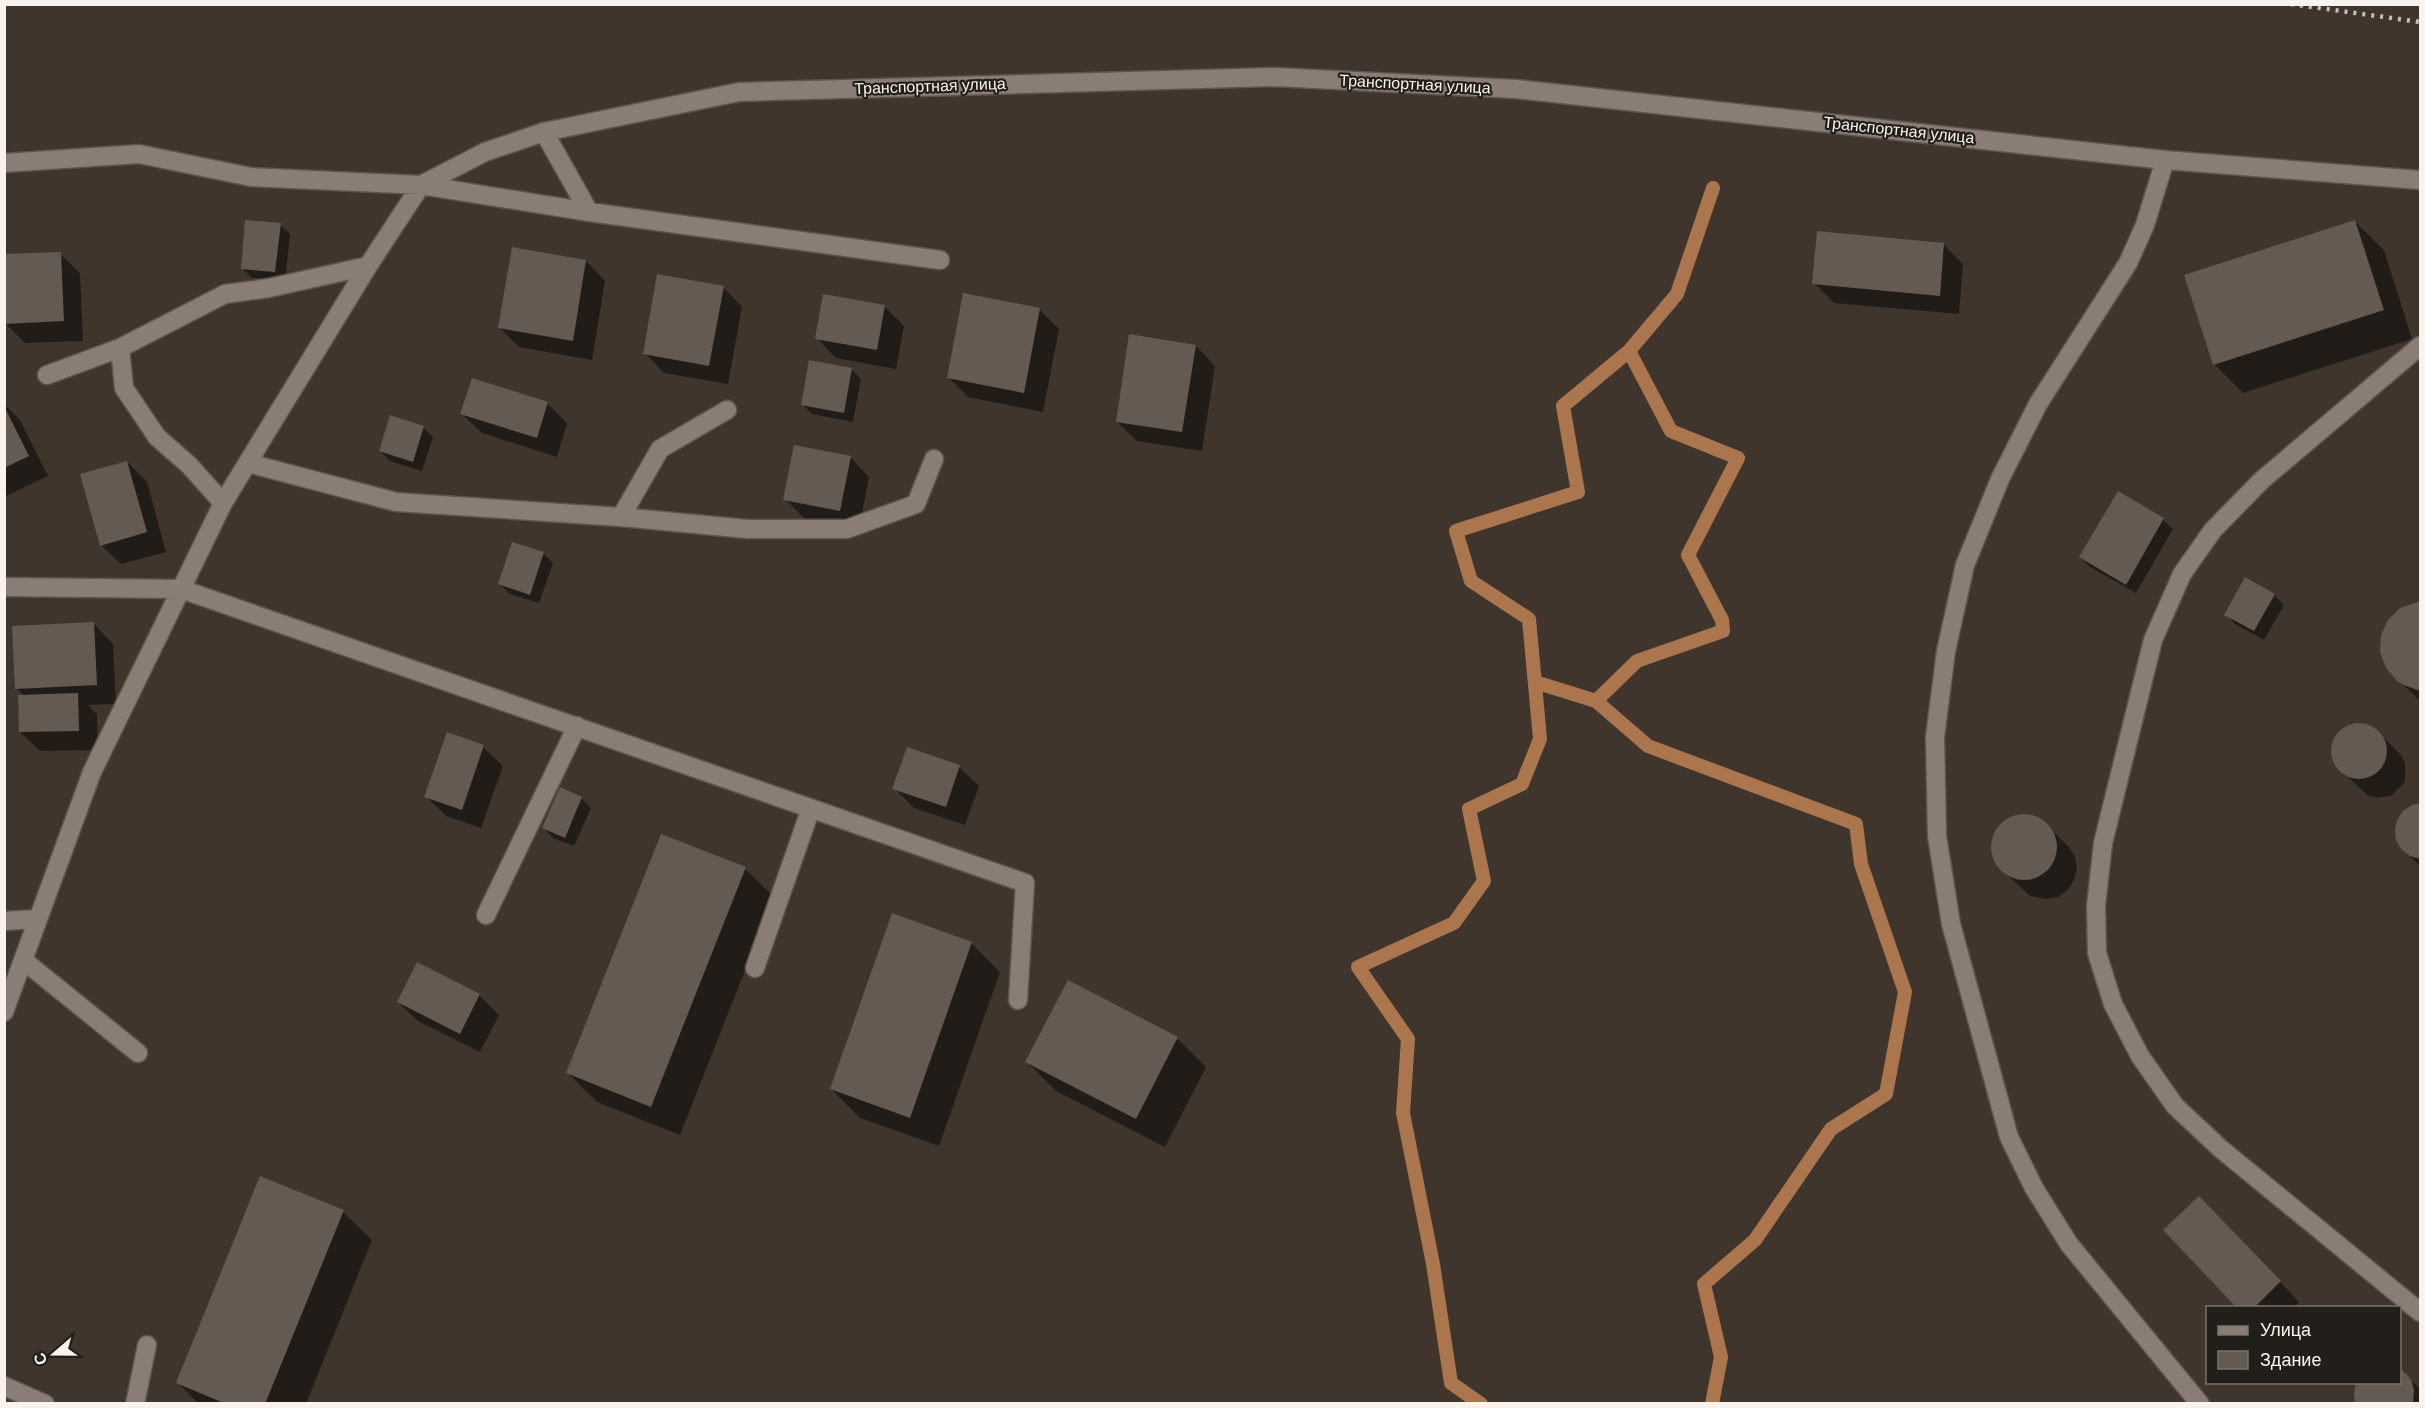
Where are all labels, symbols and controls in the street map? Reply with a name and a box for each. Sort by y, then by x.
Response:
street label: Транспортная улица [1339,70,1491,98]
street label: Транспортная улица [854,73,1006,99]
street label: Транспортная улица [1823,112,1976,148]
legend [2206,1306,2401,1384]
text: Улица [2260,1318,2312,1342]
north arrow [24,1324,84,1384]
text: Здание [2260,1348,2321,1372]
text: С [28,1350,52,1368]

